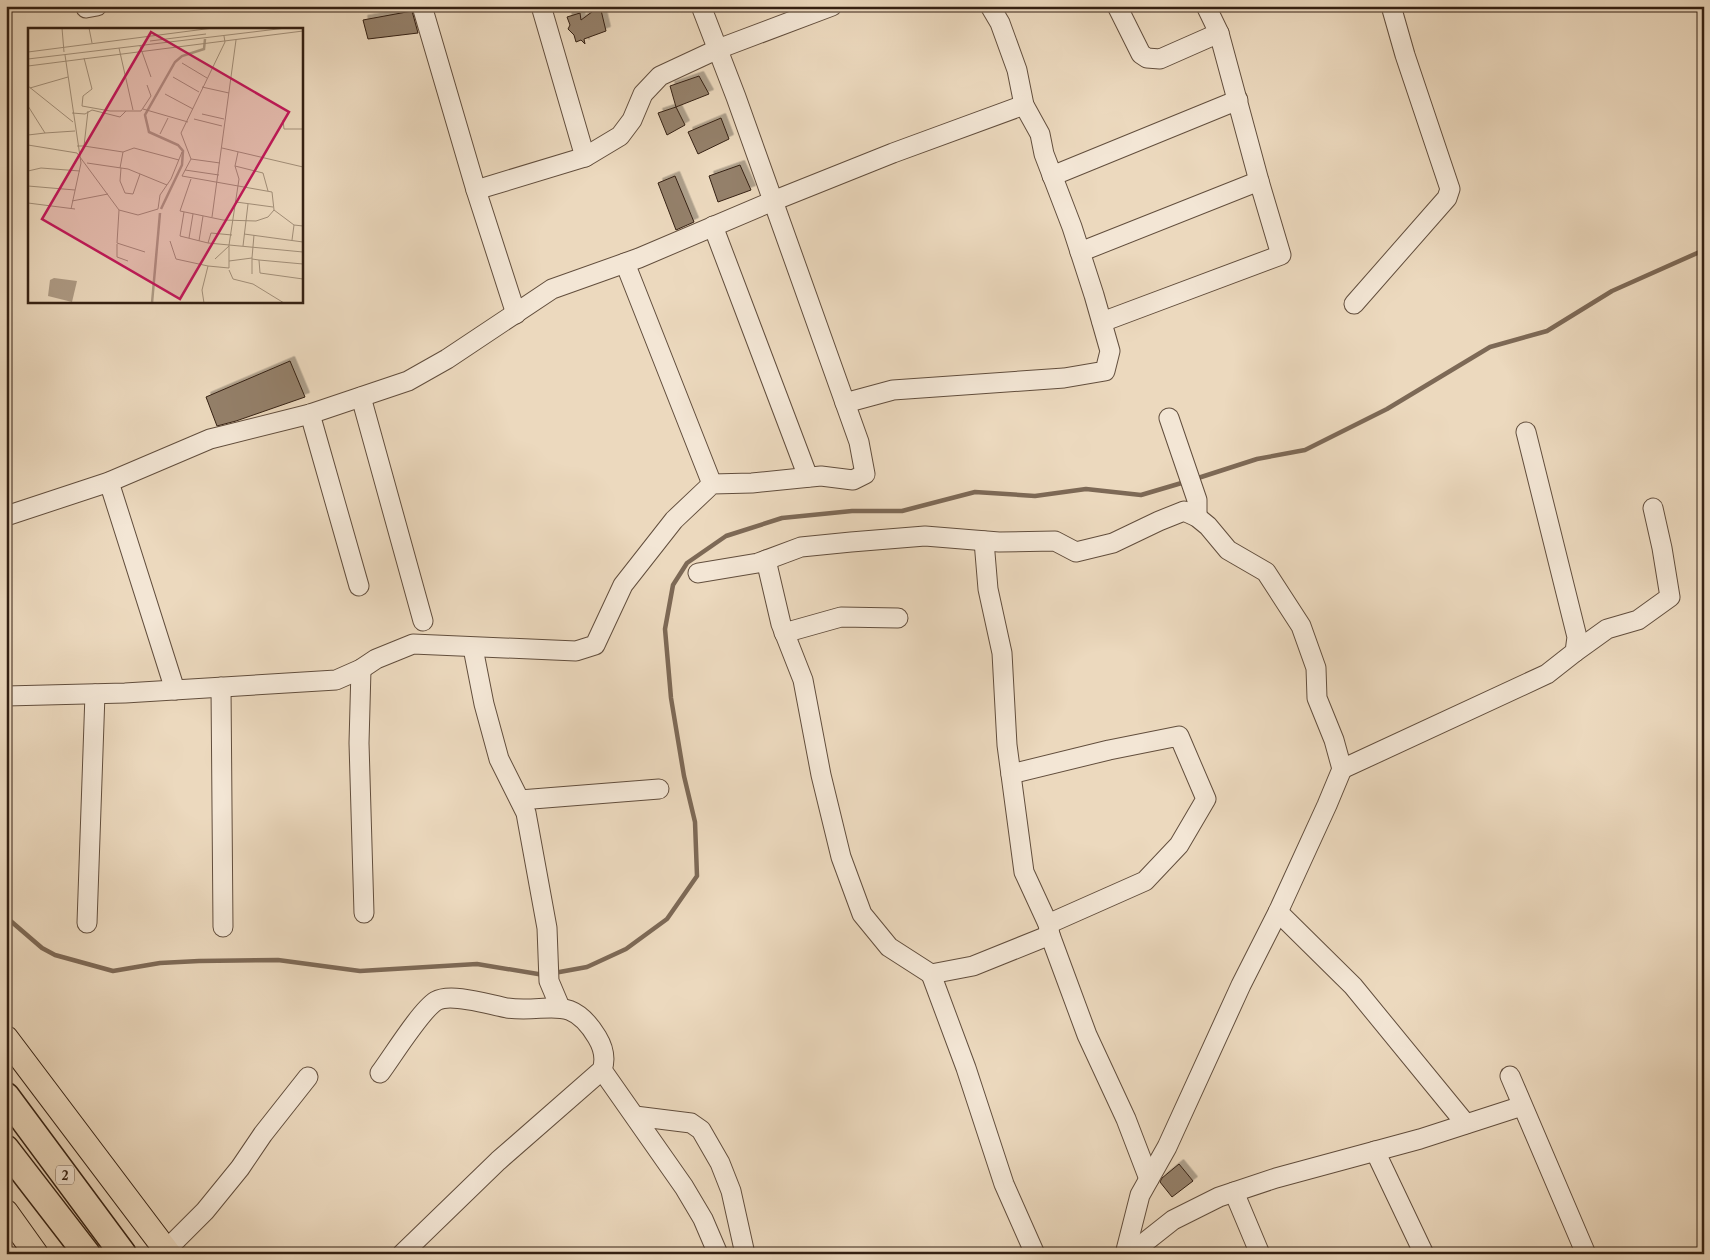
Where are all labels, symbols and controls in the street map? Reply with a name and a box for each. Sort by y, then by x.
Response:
inset map [28,28,302,302]
road number: 2 [56,1166,74,1184]

